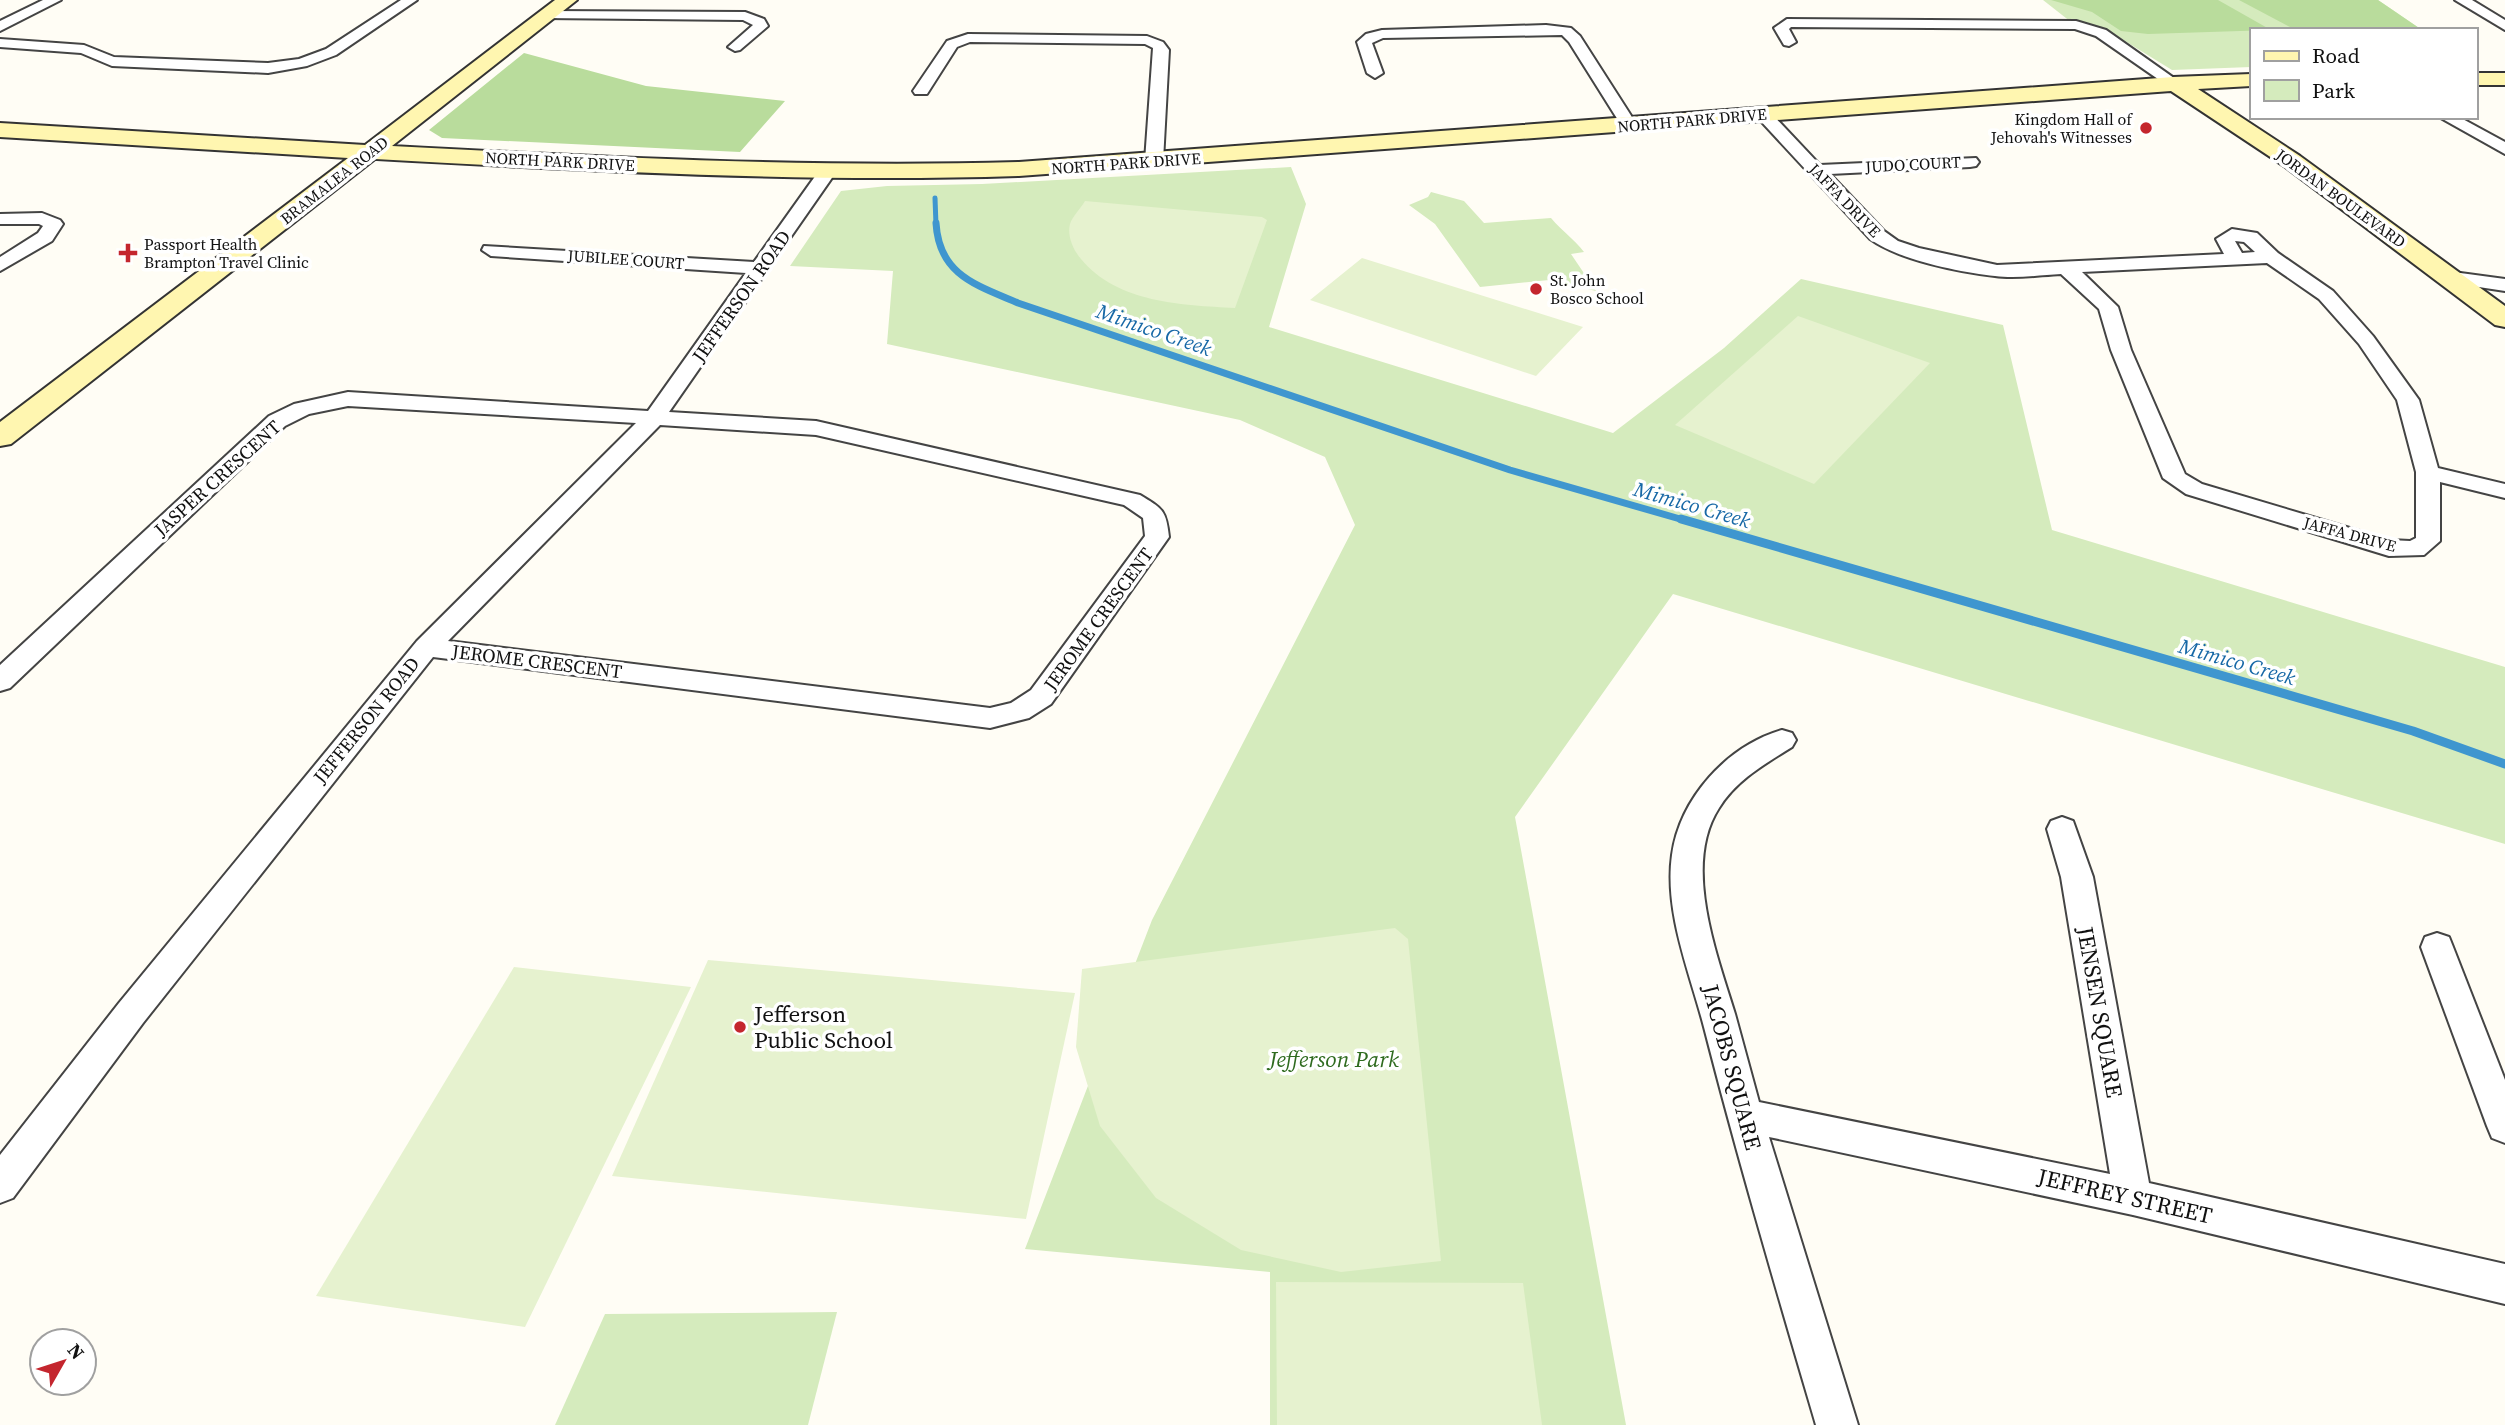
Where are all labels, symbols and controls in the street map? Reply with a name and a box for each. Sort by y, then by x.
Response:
legend [2250,28,2477,119]
text: Road [2312,41,2360,70]
text: Park [2312,76,2356,105]
street label: NORTH PARK DRIVE [1616,102,1768,137]
place label: Kingdom Hall of Jehovah's Witnesses [1990,108,2133,148]
marker: Kingdom Hall of Jehovah's Witnesses [2138,120,2154,136]
street label: BRAMALEA ROAD [275,131,393,229]
street label: JORDAN BOULEVARD [2271,143,2410,253]
street label: NORTH PARK DRIVE [485,146,636,176]
street label: NORTH PARK DRIVE [1051,147,1202,179]
street label: JUDO COURT [1864,150,1962,178]
street label: JAFFA DRIVE [1803,157,1886,242]
street label: JEFFERSON ROAD [685,225,796,368]
place label: Passport Health Brampton Travel Clinic [144,233,309,273]
marker: Passport Health Brampton Travel Clinic [118,243,138,263]
street label: JUBILEE COURT [566,244,686,274]
place label: St. John Bosco School [1550,269,1644,309]
marker: St. John Bosco School [1528,281,1544,297]
water label: Mimico Creek [1092,296,1216,363]
street label: JASPER CRESCENT [147,414,286,543]
water label: Mimico Creek [1630,474,1754,535]
street label: JAFFA DRIVE [2300,511,2399,557]
street label: JEROME CRESCENT [1037,542,1159,697]
water label: Mimico Creek [2175,631,2299,692]
street label: JEROME CRESCENT [450,638,624,684]
street label: JEFFERSON ROAD [306,651,425,789]
street label: JENSEN SQUARE [2069,923,2131,1100]
street label: JACOBS SQUARE [1694,980,1770,1153]
place label: Jefferson Public School [753,998,893,1056]
marker: Jefferson Public School [732,1019,748,1035]
park label: Jefferson Park [1266,1043,1399,1075]
street label: JEFFREY STREET [2033,1160,2216,1232]
north arrow [28,1327,98,1397]
text: N [62,1338,91,1365]

